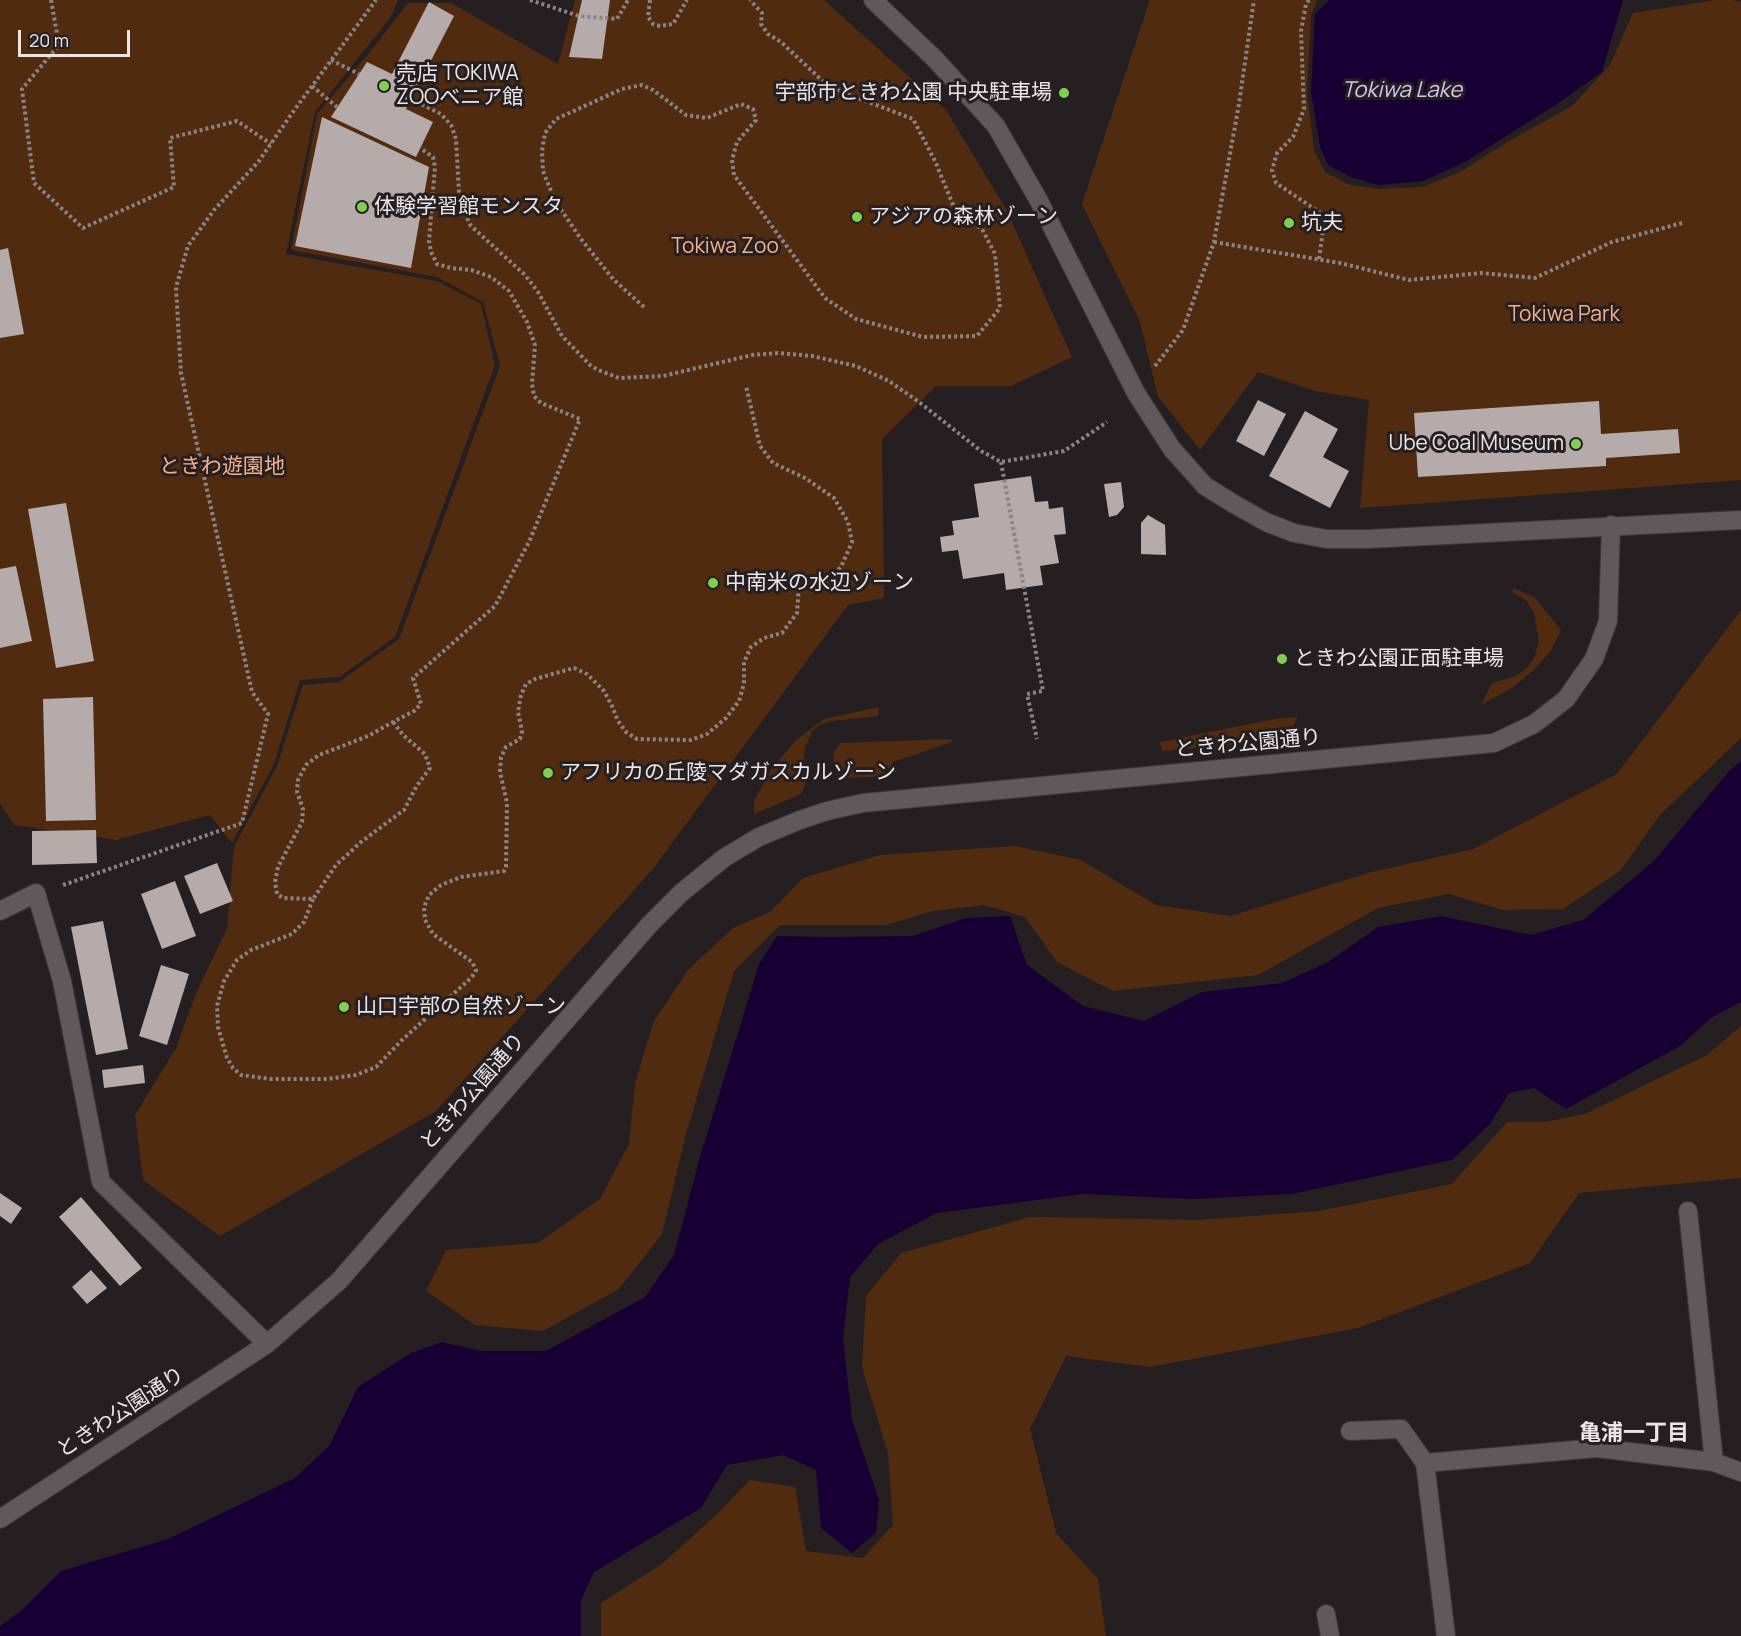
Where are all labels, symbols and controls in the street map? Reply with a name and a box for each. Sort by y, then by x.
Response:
scale bar [21,18,134,56]
text: 20 m [29,28,69,52]
place label: 売店 TOKIWA ZOOべニア館 [396,61,523,111]
water label: Tokiwa Lake [1342,78,1462,104]
marker: 売店 TOKIWA ZOOべニア館 [377,79,391,93]
place label: 宇部市ときわ公園 中央駐車場 [775,80,1052,106]
marker: 宇部市ときわ公園 中央駐車場 [1057,86,1071,100]
place label: 体験学習館モンスタ [374,194,563,220]
marker: 体験学習館モンスタ [355,200,369,214]
place label: アジアの森林ゾーン [869,204,1058,230]
marker: アジアの森林ゾーン [850,210,864,224]
place label: 坑夫 [1301,210,1343,236]
marker: 坑夫 [1282,216,1296,230]
park label: Tokiwa Zoo [671,234,779,260]
park label: Tokiwa Park [1508,302,1620,328]
place label: Ube Coal Museum [1388,431,1564,457]
marker: Ube Coal Museum [1569,437,1583,451]
park label: ときわ遊園地 [159,454,285,480]
place label: 中南米の水辺ゾーン [725,570,914,596]
marker: 中南米の水辺ゾーン [706,576,720,590]
place label: ときわ公園正面駐車場 [1294,646,1504,672]
marker: ときわ公園正面駐車場 [1275,652,1289,666]
street label: ときわ公園通り [1174,725,1322,763]
place label: アフリカの丘陵マダガスカルゾーン [560,760,896,786]
marker: アフリカの丘陵マダガスカルゾーン [541,766,555,780]
place label: 山口宇部の自然ゾーン [356,994,566,1020]
marker: 山口宇部の自然ゾーン [337,1000,351,1014]
street label: ときわ公園通り [415,1028,531,1156]
street label: ときわ公園通り [52,1362,190,1464]
district label: 亀浦一丁目 [1579,1421,1689,1447]

